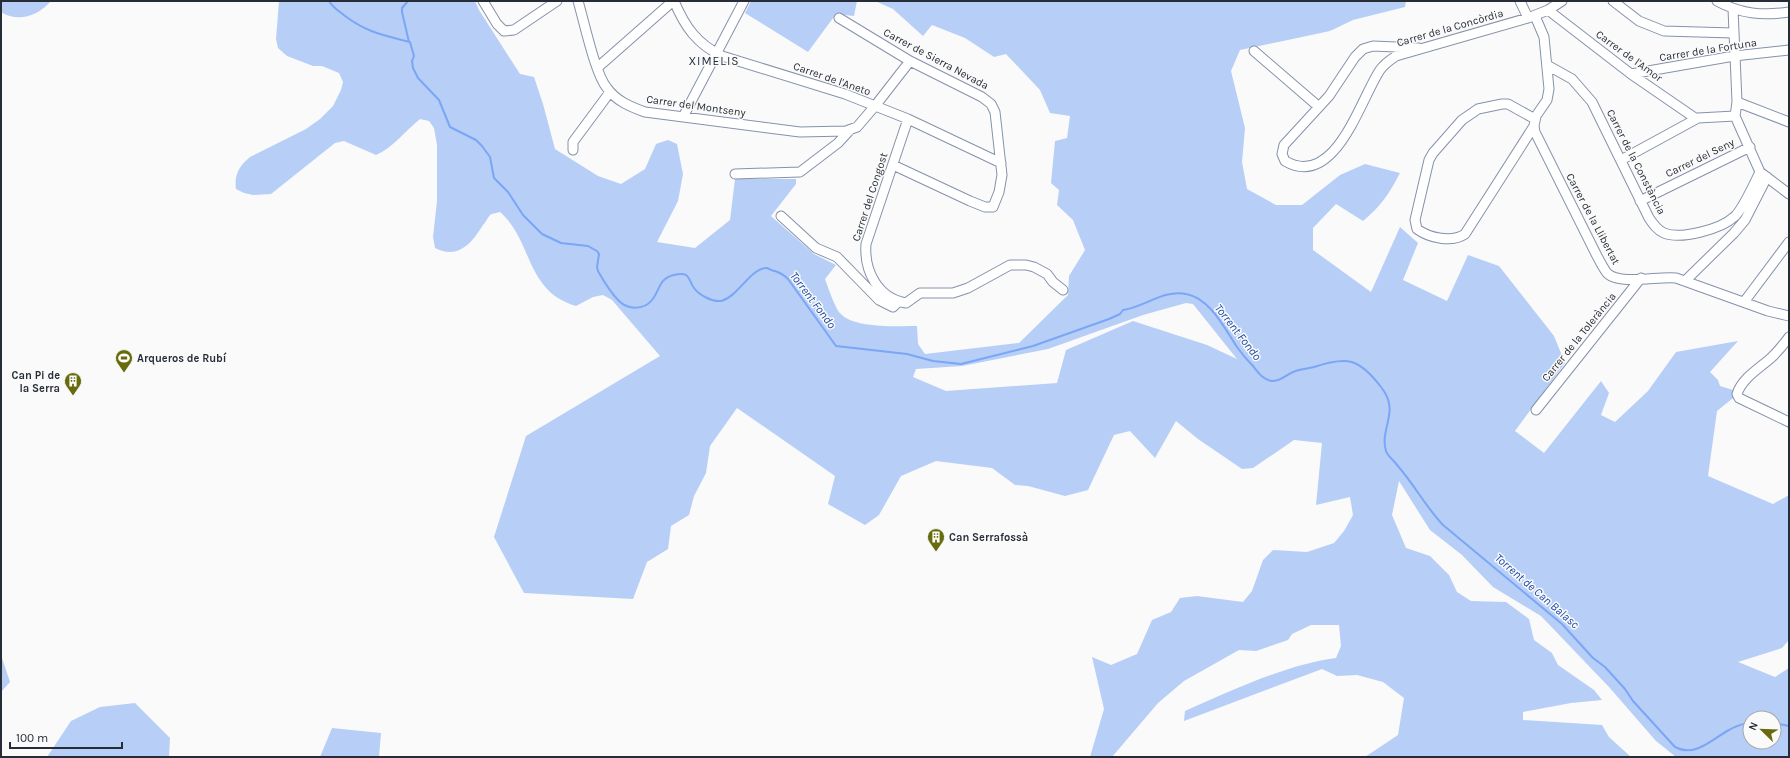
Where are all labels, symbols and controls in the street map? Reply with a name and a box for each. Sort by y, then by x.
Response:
street label: Carrer de la Concòrdia [1395,7,1505,49]
street label: Carrer de Sierra Nevada [881,26,991,92]
street label: Carrer de l'Amor [1593,28,1665,84]
street label: Carrer de la Fortuna [1658,36,1758,64]
district label: XIMELIS [688,54,740,68]
street label: Carrer de l'Aneto [792,60,872,98]
street label: Carrer del Montseny [646,93,746,119]
street label: Carrer de la Constància [1604,107,1668,217]
street label: Carrer del Seny [1663,136,1737,180]
street label: Carrer del Congost [850,151,890,243]
street label: Carrer de la Llibertat [1563,171,1623,267]
water label: Torrent Fondo [787,269,839,331]
street label: Carrer de la Tolerància [1539,290,1619,384]
water label: Torrent Fondo [1212,301,1264,363]
sports icon: Arqueros de Rubí [114,348,134,373]
place label: Arqueros de Rubí [137,352,227,365]
place label: Can Pi de la Serra [12,369,60,395]
building icon: Can Pi de la Serra [63,371,83,396]
building icon: Can Serrafossà [926,527,946,552]
place label: Can Serrafossà [949,531,1028,544]
water label: Torrent de Can Balasc [1492,551,1582,632]
north arrow [1742,710,1782,750]
text: N [1746,720,1761,732]
scale bar [10,724,122,750]
text: 100 m [16,731,48,745]

